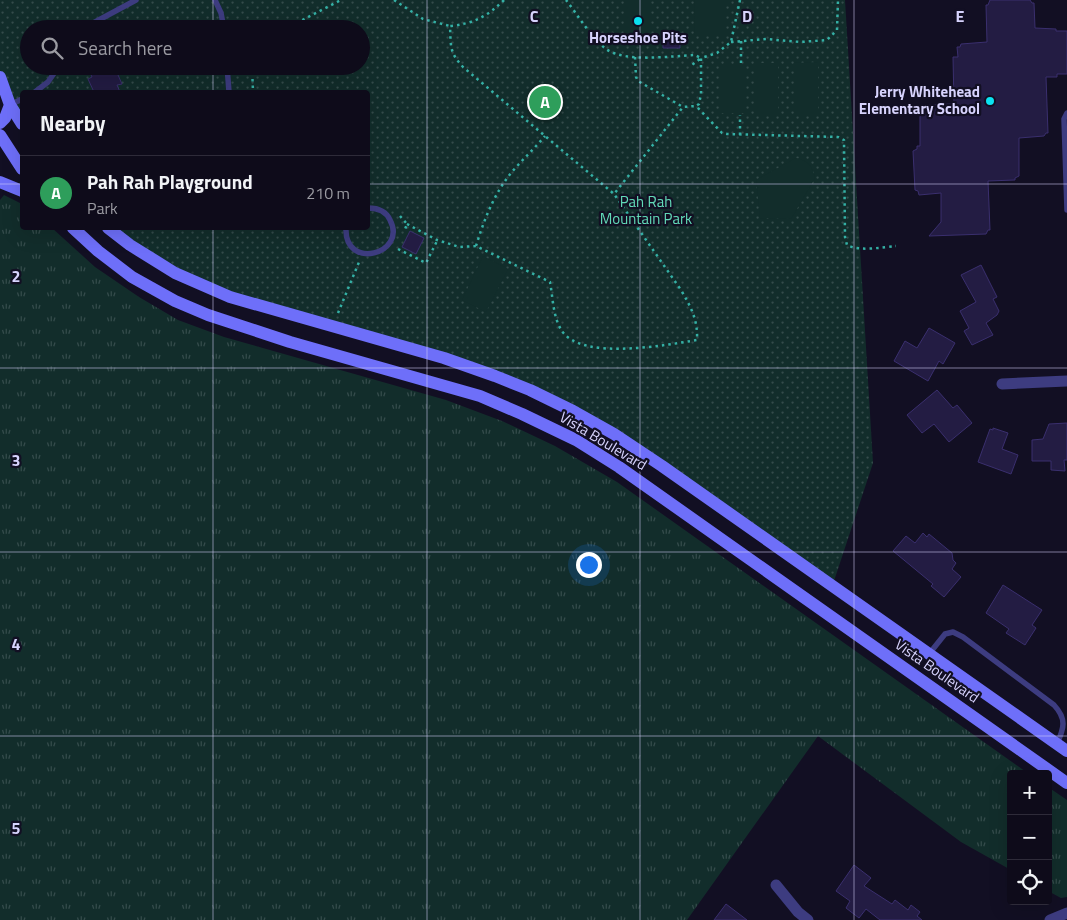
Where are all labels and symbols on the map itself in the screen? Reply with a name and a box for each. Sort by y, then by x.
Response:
text: C [530,4,539,28]
text: D [742,4,752,28]
text: E [956,4,965,28]
marker: Horseshoe Pits [632,15,644,27]
place label: Horseshoe Pits [589,26,687,49]
place label: Jerry Whitehead Elementary School [859,80,980,120]
pin: A [529,83,561,121]
marker: Jerry Whitehead Elementary School [984,95,996,107]
park label: Pah Rah Mountain Park [600,190,692,230]
text: 2 [12,264,20,288]
street label: Vista Boulevard [555,405,651,476]
text: 3 [12,448,20,472]
your location [576,552,602,578]
text: 4 [12,632,21,656]
street label: Vista Boulevard [890,633,984,708]
text: 5 [12,816,21,840]

